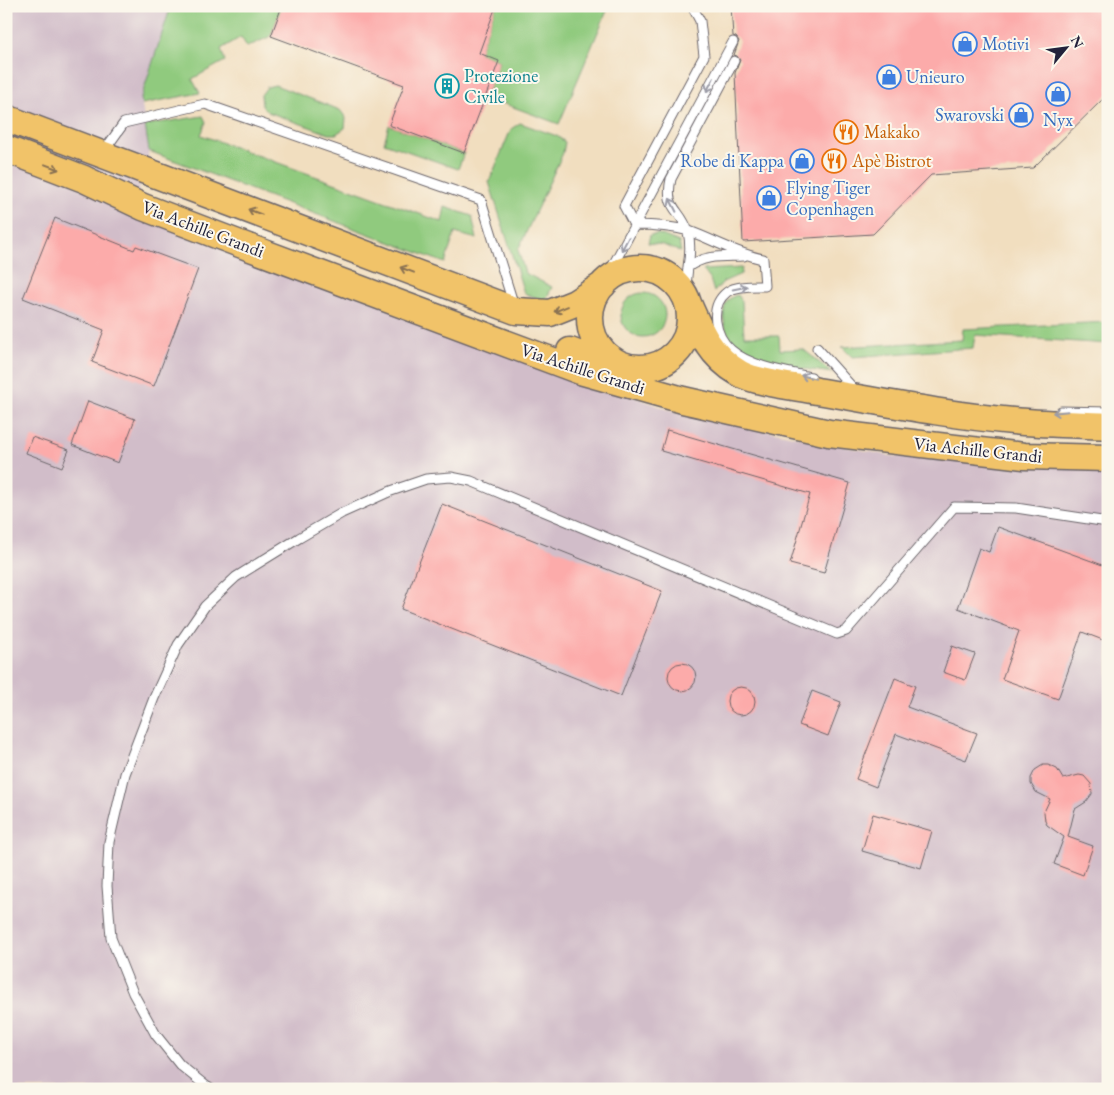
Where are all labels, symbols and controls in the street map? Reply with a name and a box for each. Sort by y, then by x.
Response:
north arrow [1042,22,1092,72]
shop icon: Motivi [952,31,978,57]
place label: Motivi [982,32,1030,55]
text: N [1067,32,1088,52]
place label: Protezione Civile [464,64,538,108]
shop icon: Unieuro [876,64,902,90]
place label: Unieuro [906,65,965,88]
building icon: Protezione Civile [434,73,460,99]
one-way arrow [705,77,714,92]
shop icon: Nyx [1045,81,1071,107]
shop icon: Swarovski [1008,102,1034,128]
place label: Swarovski [935,103,1005,126]
place label: Nyx [1043,108,1073,131]
restaurant icon: Makako [833,119,859,145]
place label: Makako [864,120,920,143]
shop icon: Robe di Kappa [789,148,815,174]
restaurant icon: Apè Bistrot [821,148,847,174]
place label: Robe di Kappa [680,149,785,172]
place label: Apè Bistrot [851,149,932,172]
one-way arrow [44,163,59,172]
place label: Flying Tiger Copenhagen [786,176,875,220]
shop icon: Flying Tiger Copenhagen [756,185,782,211]
street label: Via Achille Grandi [139,195,268,263]
one-way arrow [668,198,678,213]
one-way arrow [248,207,263,216]
one-way arrow [620,236,630,251]
one-way arrow [400,265,415,274]
one-way arrow [732,283,748,293]
one-way arrow [554,304,569,314]
street label: Via Achille Grandi [518,338,649,400]
one-way arrow [800,372,816,381]
one-way arrow [1053,407,1069,417]
street label: Via Achille Grandi [913,431,1044,468]

